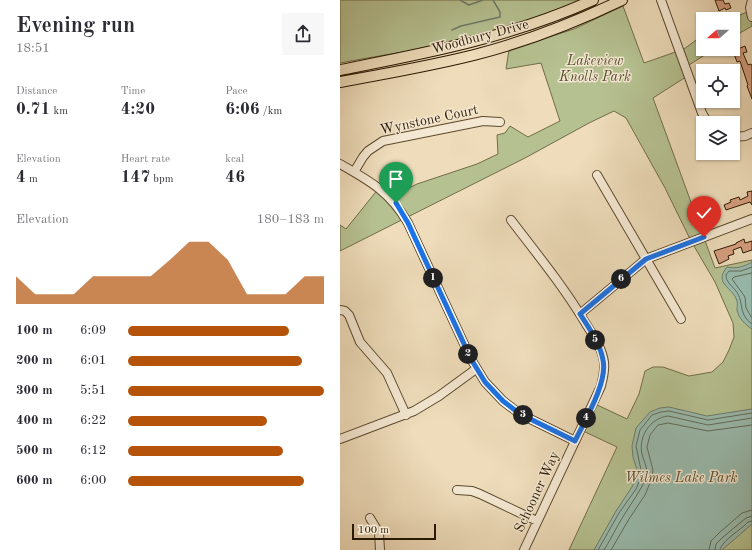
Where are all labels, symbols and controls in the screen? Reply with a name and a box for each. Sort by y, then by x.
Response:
north arrow [696,12,740,56]
map controls [696,12,740,160]
button: share [282,13,324,55]
text: Evening run [16,15,135,37]
street label: Woodbury Drive [430,17,530,57]
text: 18:51 [16,42,50,55]
park label: Lakeview Knolls Park [558,54,631,84]
button: locate [696,64,740,108]
text: Distance [16,86,57,97]
text: Time [121,86,145,97]
text: Pace [225,86,248,97]
text: 0.71 [16,101,50,118]
text: 4:20 [121,101,155,118]
text: 6:06 [225,101,260,118]
street label: Wynstone Court [379,103,480,137]
text: km [50,106,68,117]
text: /km [260,106,282,117]
button: layers [696,116,740,160]
text: Elevation [16,154,61,165]
text: Heart rate [121,154,170,165]
text: kcal [225,154,244,165]
pin [379,162,413,203]
icon: arrive [385,168,407,190]
text: 4 [16,169,26,186]
text: 147 [121,169,150,186]
text: 46 [225,169,245,186]
text: m [26,174,38,185]
text: bpm [150,174,173,185]
pin [687,196,721,237]
icon: check [693,202,715,224]
text: Elevation [16,213,69,226]
text: 180–183 m [257,213,324,226]
pin: 1 [423,268,443,288]
pin: 6 [611,269,631,289]
text: 1 [430,272,436,283]
text: 6 [618,273,624,284]
text: 100 m [16,324,53,337]
text: 6:09 [80,324,106,337]
pin: 5 [585,330,605,350]
text: 5 [592,334,598,345]
pin: 2 [458,344,478,364]
text: 2 [465,348,471,359]
text: 200 m [16,354,53,367]
text: 6:01 [80,354,106,367]
text: 300 m [16,384,53,397]
text: 5:51 [80,384,106,397]
pin: 3 [513,405,533,425]
pin: 4 [576,408,596,428]
text: 3 [520,409,526,420]
text: 4 [583,412,589,423]
text: 400 m [16,414,53,427]
text: 6:22 [80,414,106,427]
text: 500 m [16,444,53,457]
text: 6:12 [80,444,106,457]
street label: Schooner Way [512,449,562,535]
park label: Wilmes Lake Park [625,471,737,485]
text: 600 m [16,474,53,487]
text: 6:00 [80,474,106,487]
scale bar [352,522,436,541]
text: 100 m [358,525,389,536]

